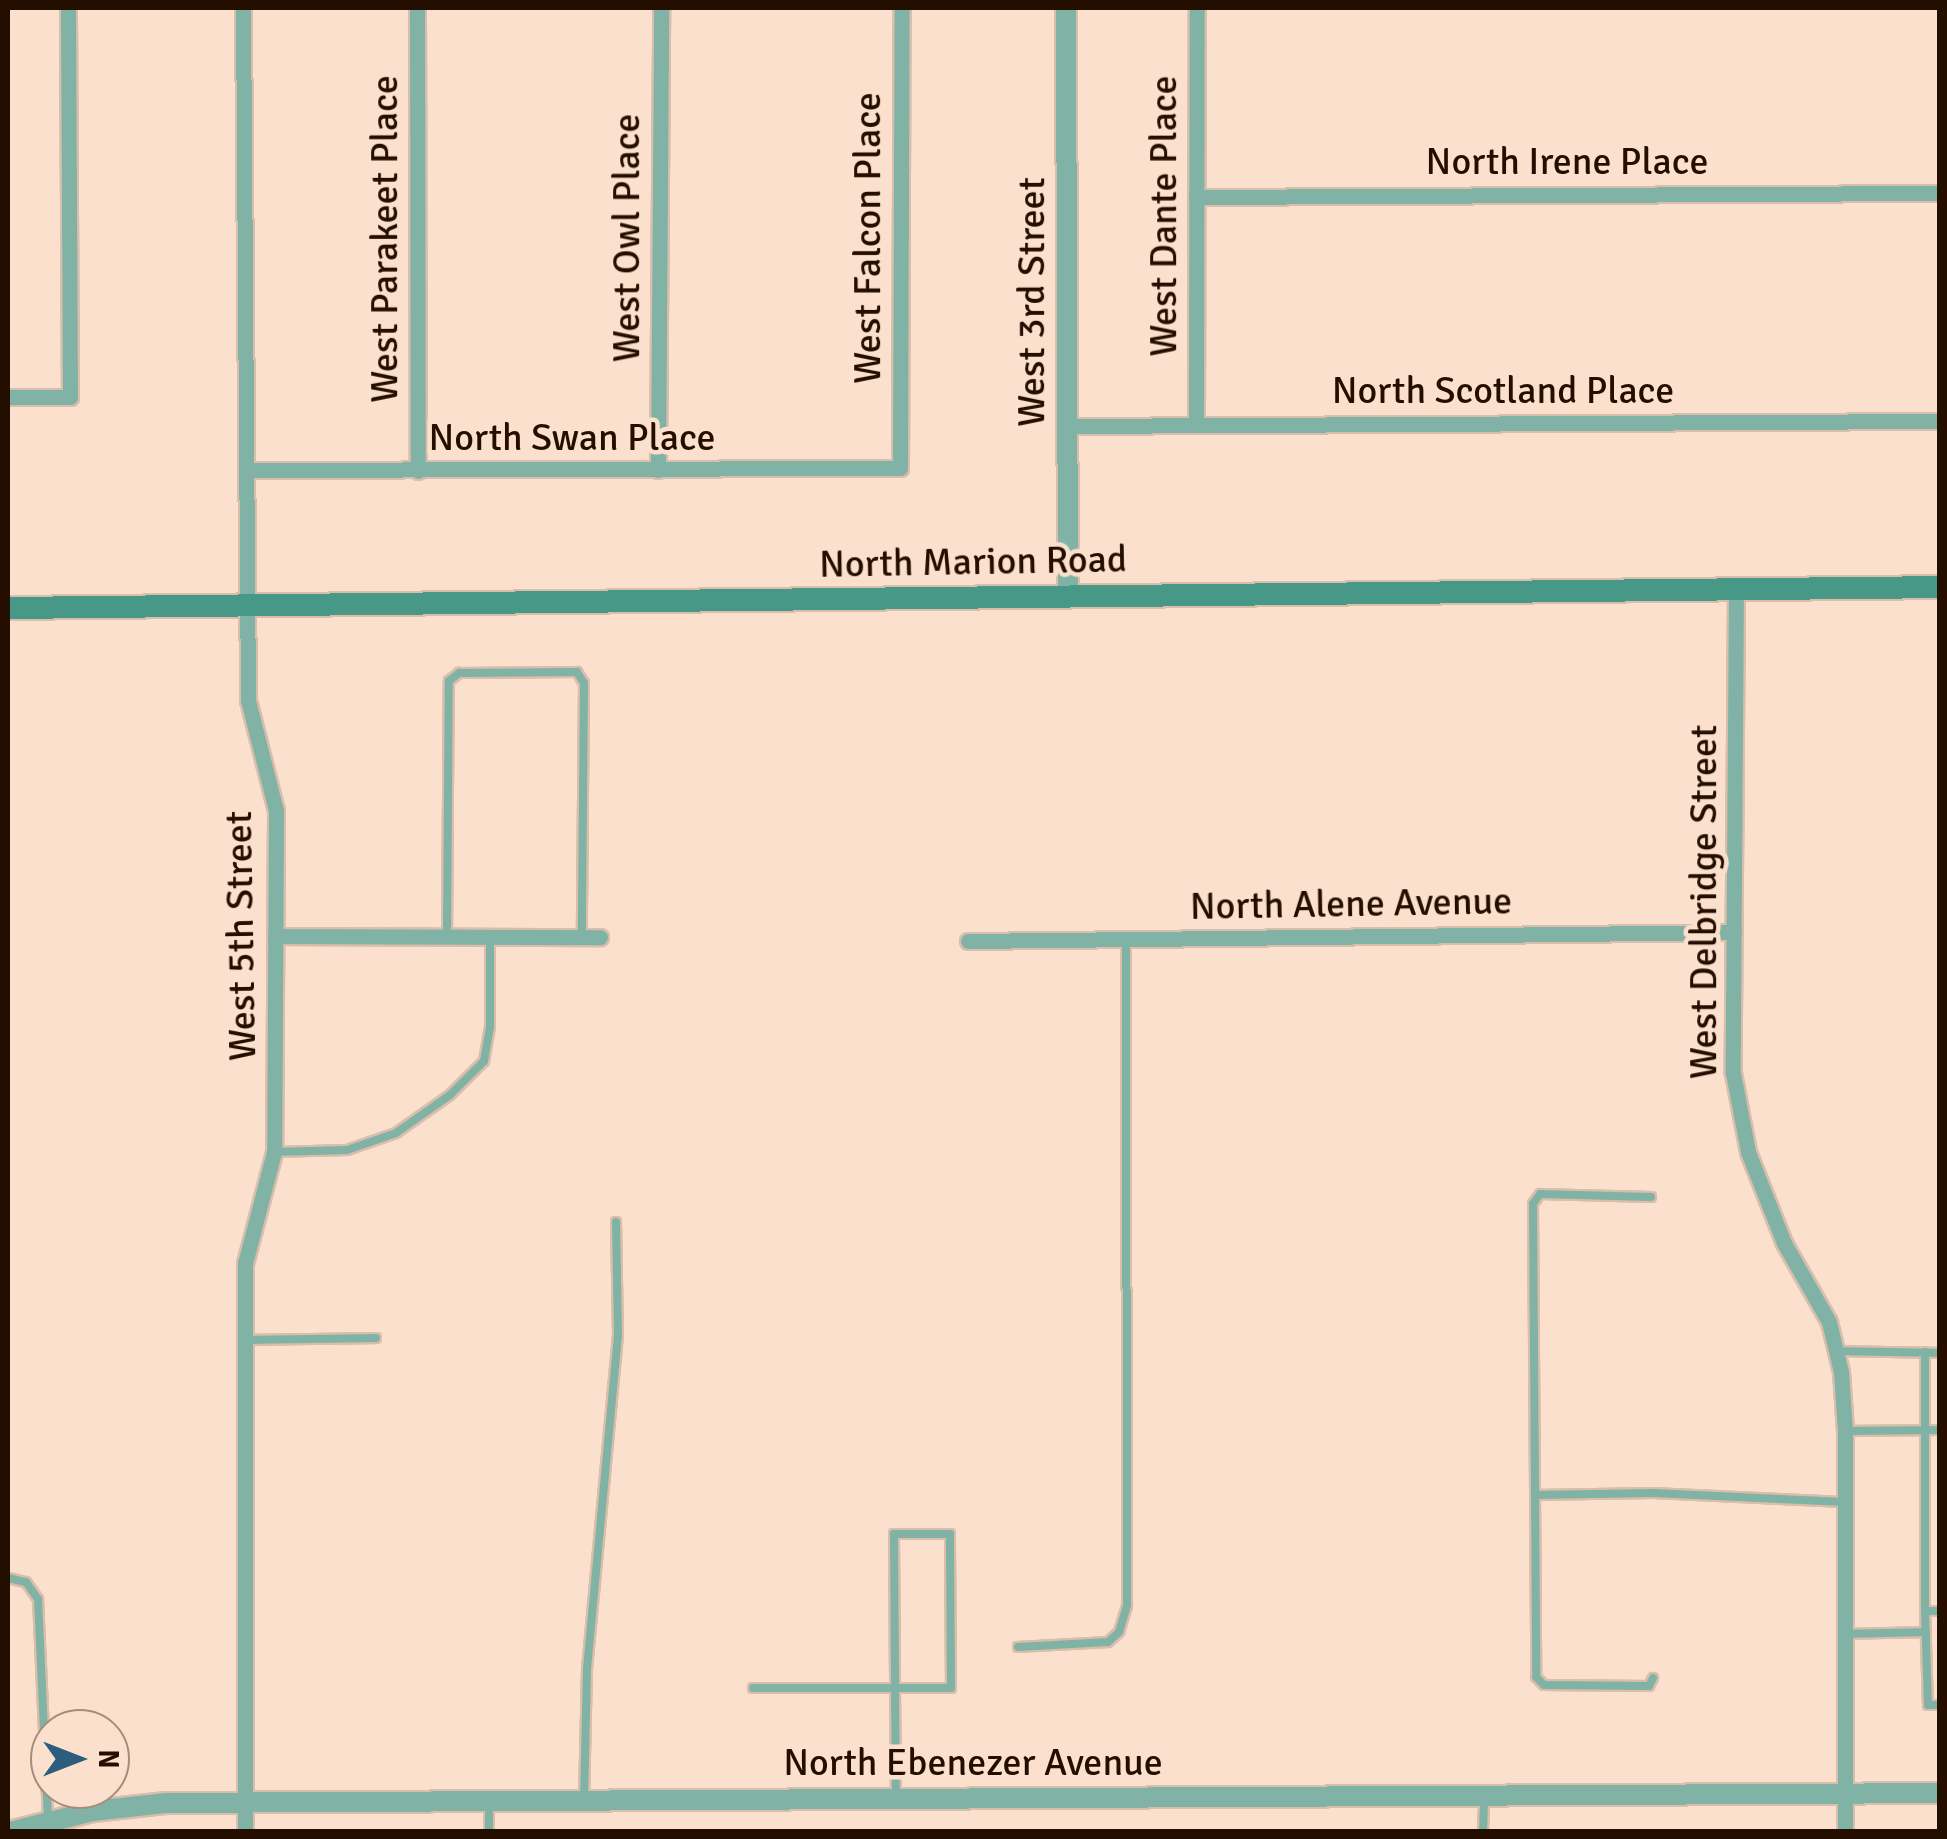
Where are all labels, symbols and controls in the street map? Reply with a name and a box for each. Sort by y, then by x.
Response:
street label: West Parakeet Place [362,75,408,403]
street label: West Dante Place [1141,75,1187,357]
street label: West Falcon Place [845,92,891,384]
street label: West Owl Place [604,114,650,362]
street label: North Irene Place [1426,139,1708,185]
street label: West 3rd Street [1009,177,1055,427]
street label: North Scotland Place [1332,368,1674,414]
street label: North Swan Place [428,415,716,461]
street label: North Marion Road [819,537,1127,587]
street label: West Delbridge Street [1681,725,1727,1079]
street label: West 5th Street [216,811,266,1061]
street label: North Alene Avenue [1189,878,1513,930]
north arrow [30,1709,130,1809]
street label: North Ebenezer Avenue [783,1740,1163,1786]
text: N [91,1749,125,1769]

